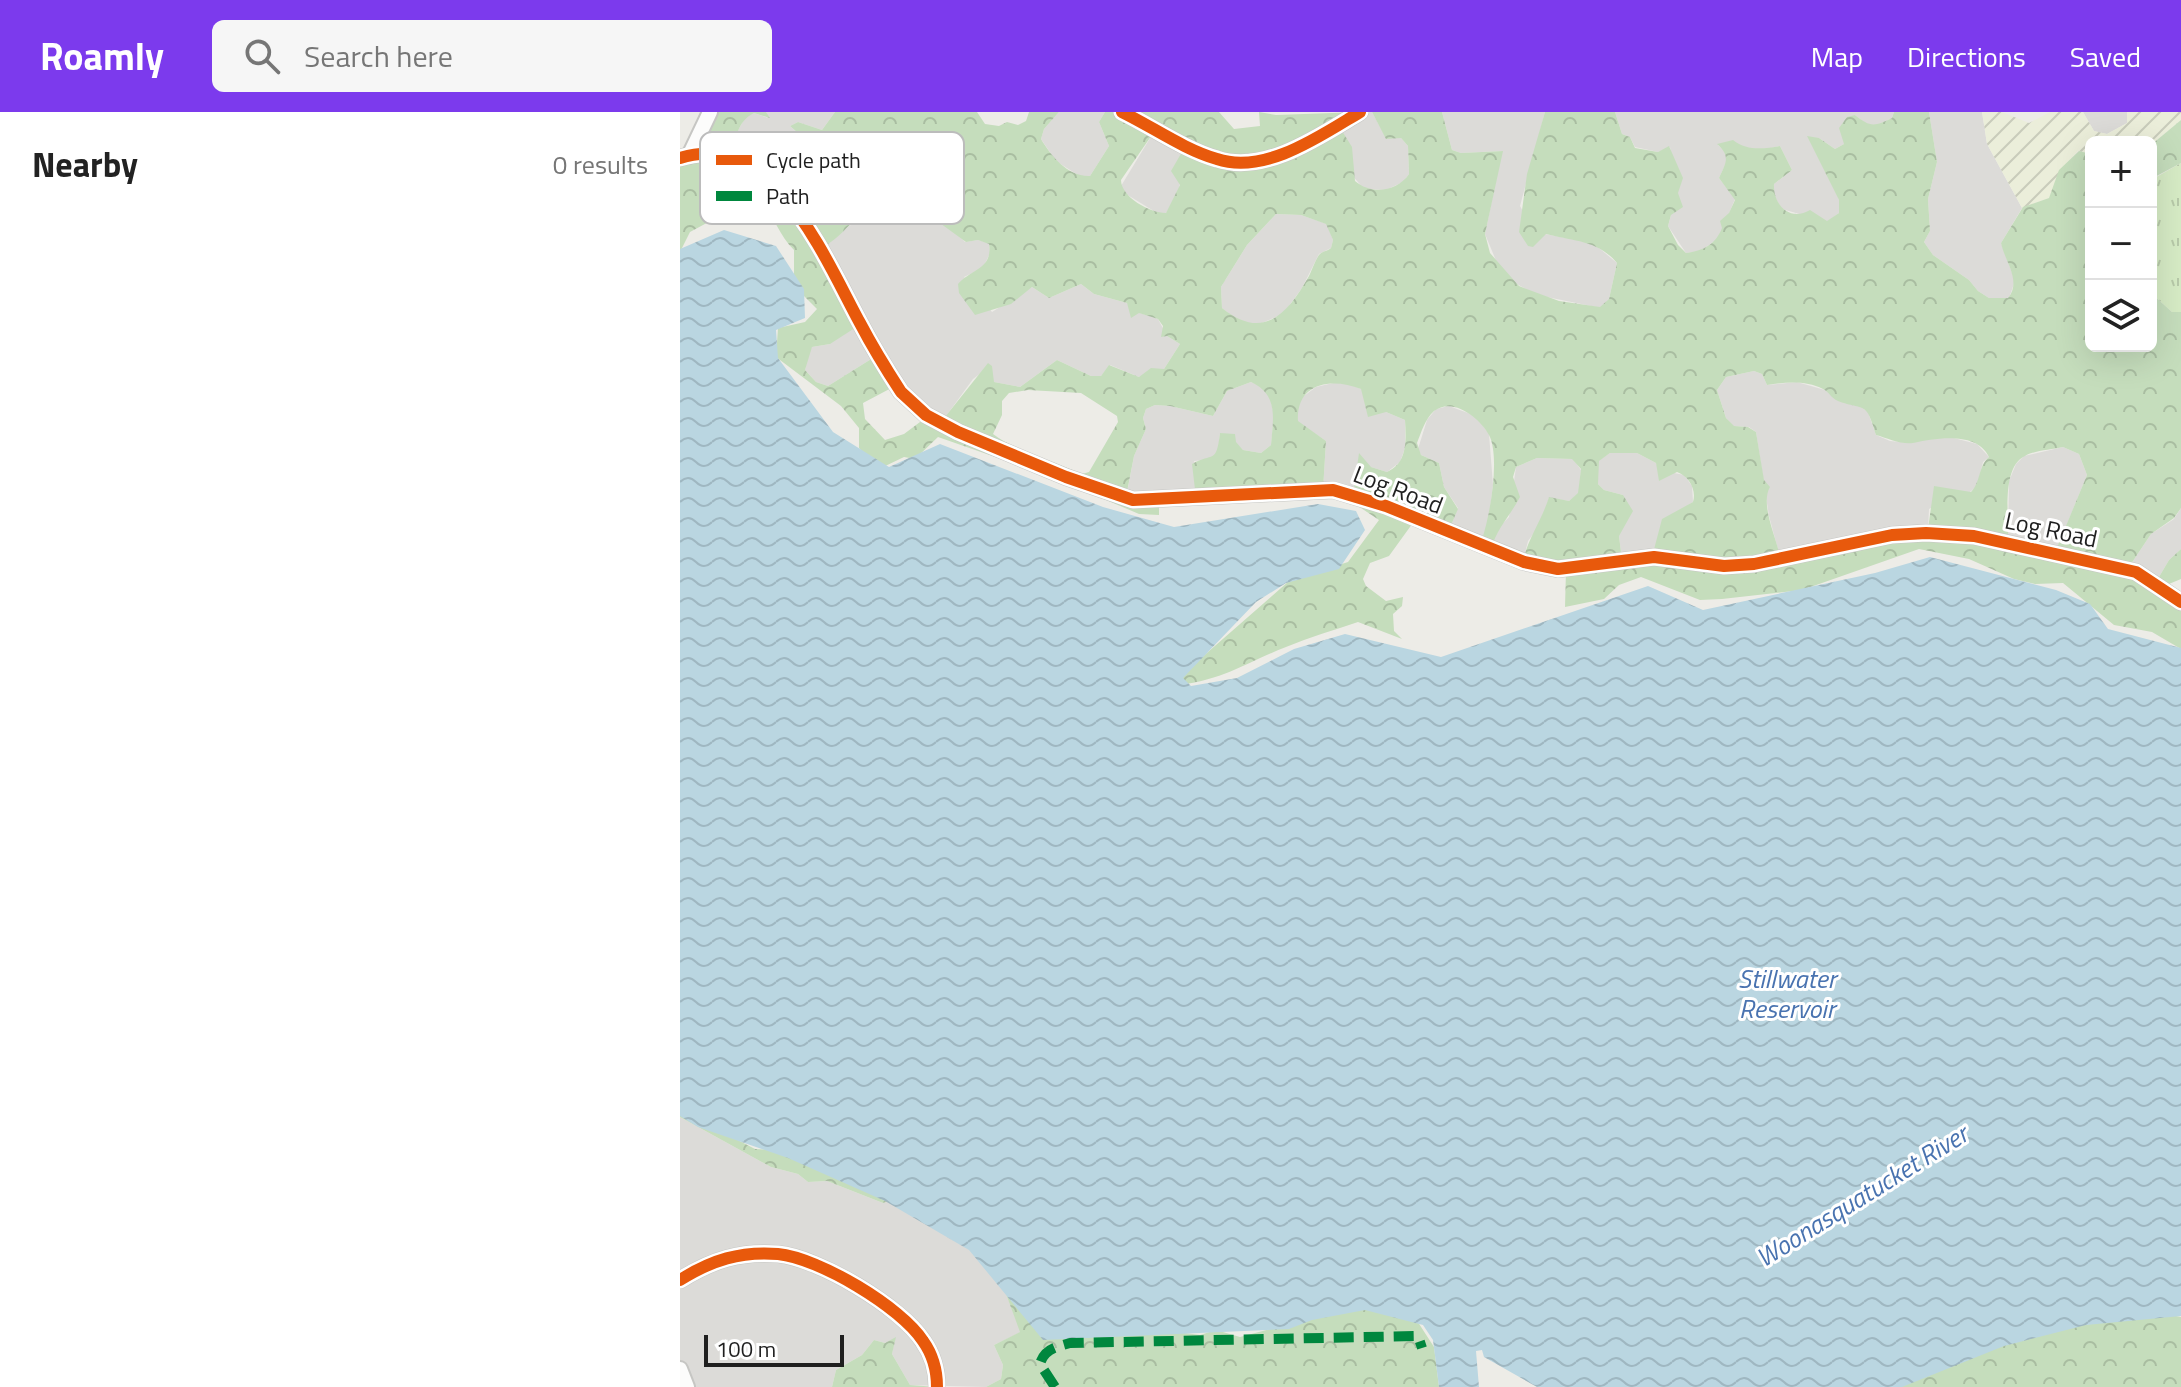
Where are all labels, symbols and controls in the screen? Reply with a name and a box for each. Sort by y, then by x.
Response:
search box [212,20,772,92]
text: Roamly [40,27,164,85]
text: Search here [304,33,453,79]
icon: search [240,34,284,78]
text: Map [1811,35,1863,78]
text: Directions [1907,35,2026,78]
text: Saved [2070,35,2141,78]
legend [700,132,964,224]
map controls [2085,136,2157,352]
button: + [2085,136,2157,208]
text: Nearby [32,138,138,190]
text: Cycle path [766,143,861,177]
text: 0 results [553,145,648,184]
text: Path [766,179,810,213]
button: − [2085,208,2157,280]
button: layers [2085,280,2157,352]
street label: Log Road [1348,455,1449,523]
street label: Log Road [2002,502,2101,556]
water label: Stillwater Reservoir [1738,959,1839,1028]
water label: Woonasquatucket River [1748,1113,1978,1277]
scale bar [704,1331,844,1367]
text: 100 m [716,1332,776,1366]

